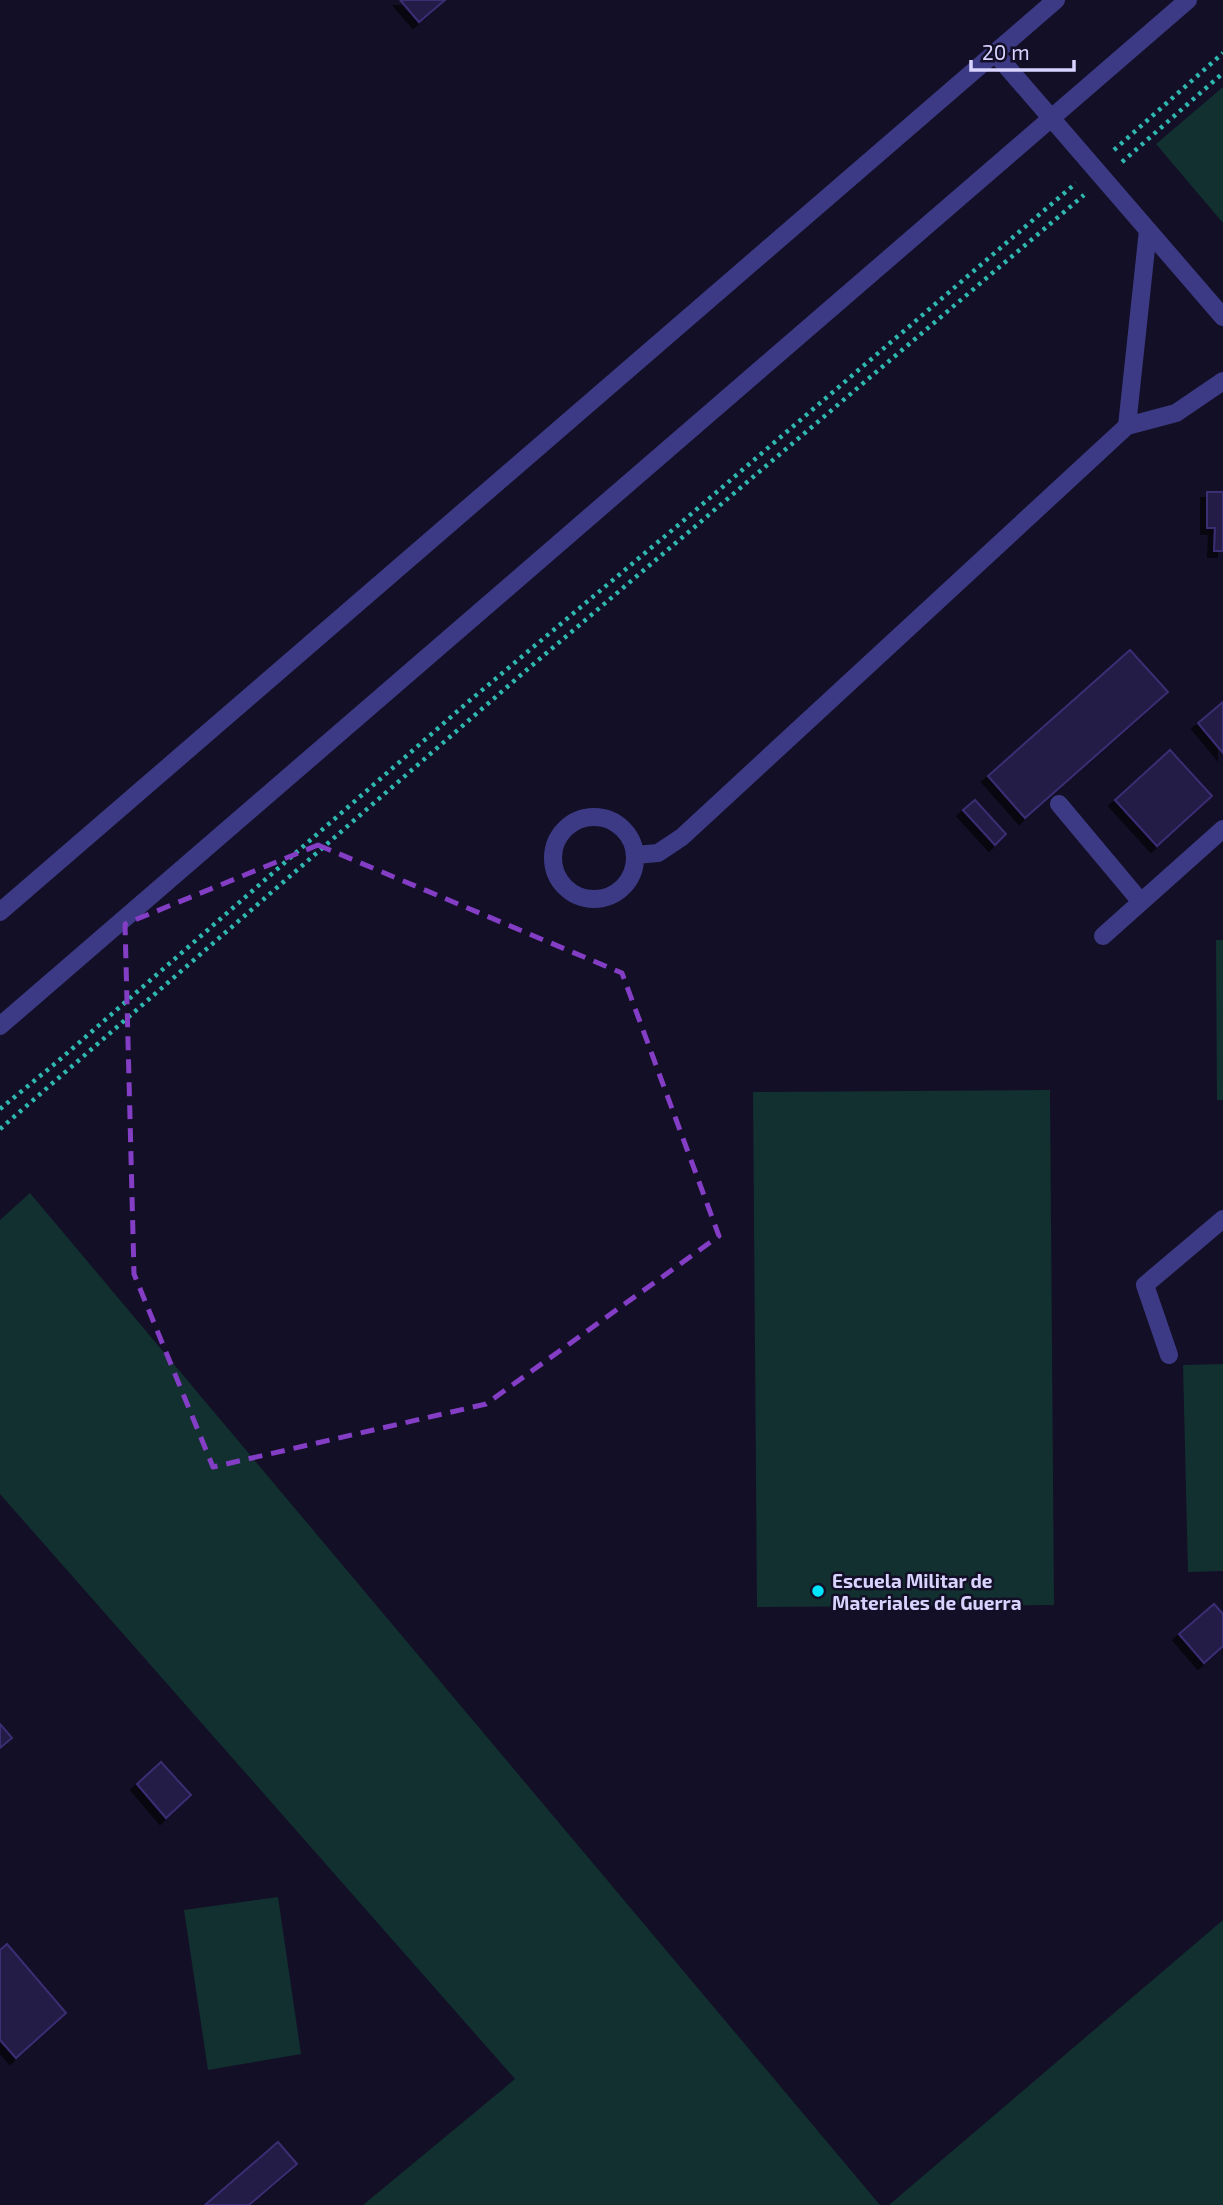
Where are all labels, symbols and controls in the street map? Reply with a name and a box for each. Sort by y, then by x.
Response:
scale bar [971,28,1074,72]
text: 20 m [982,39,1030,64]
place label: Escuela Militar de Materiales de Guerra [832,1569,1022,1614]
marker: Escuela Militar de Materiales de Guerra [810,1583,826,1599]

